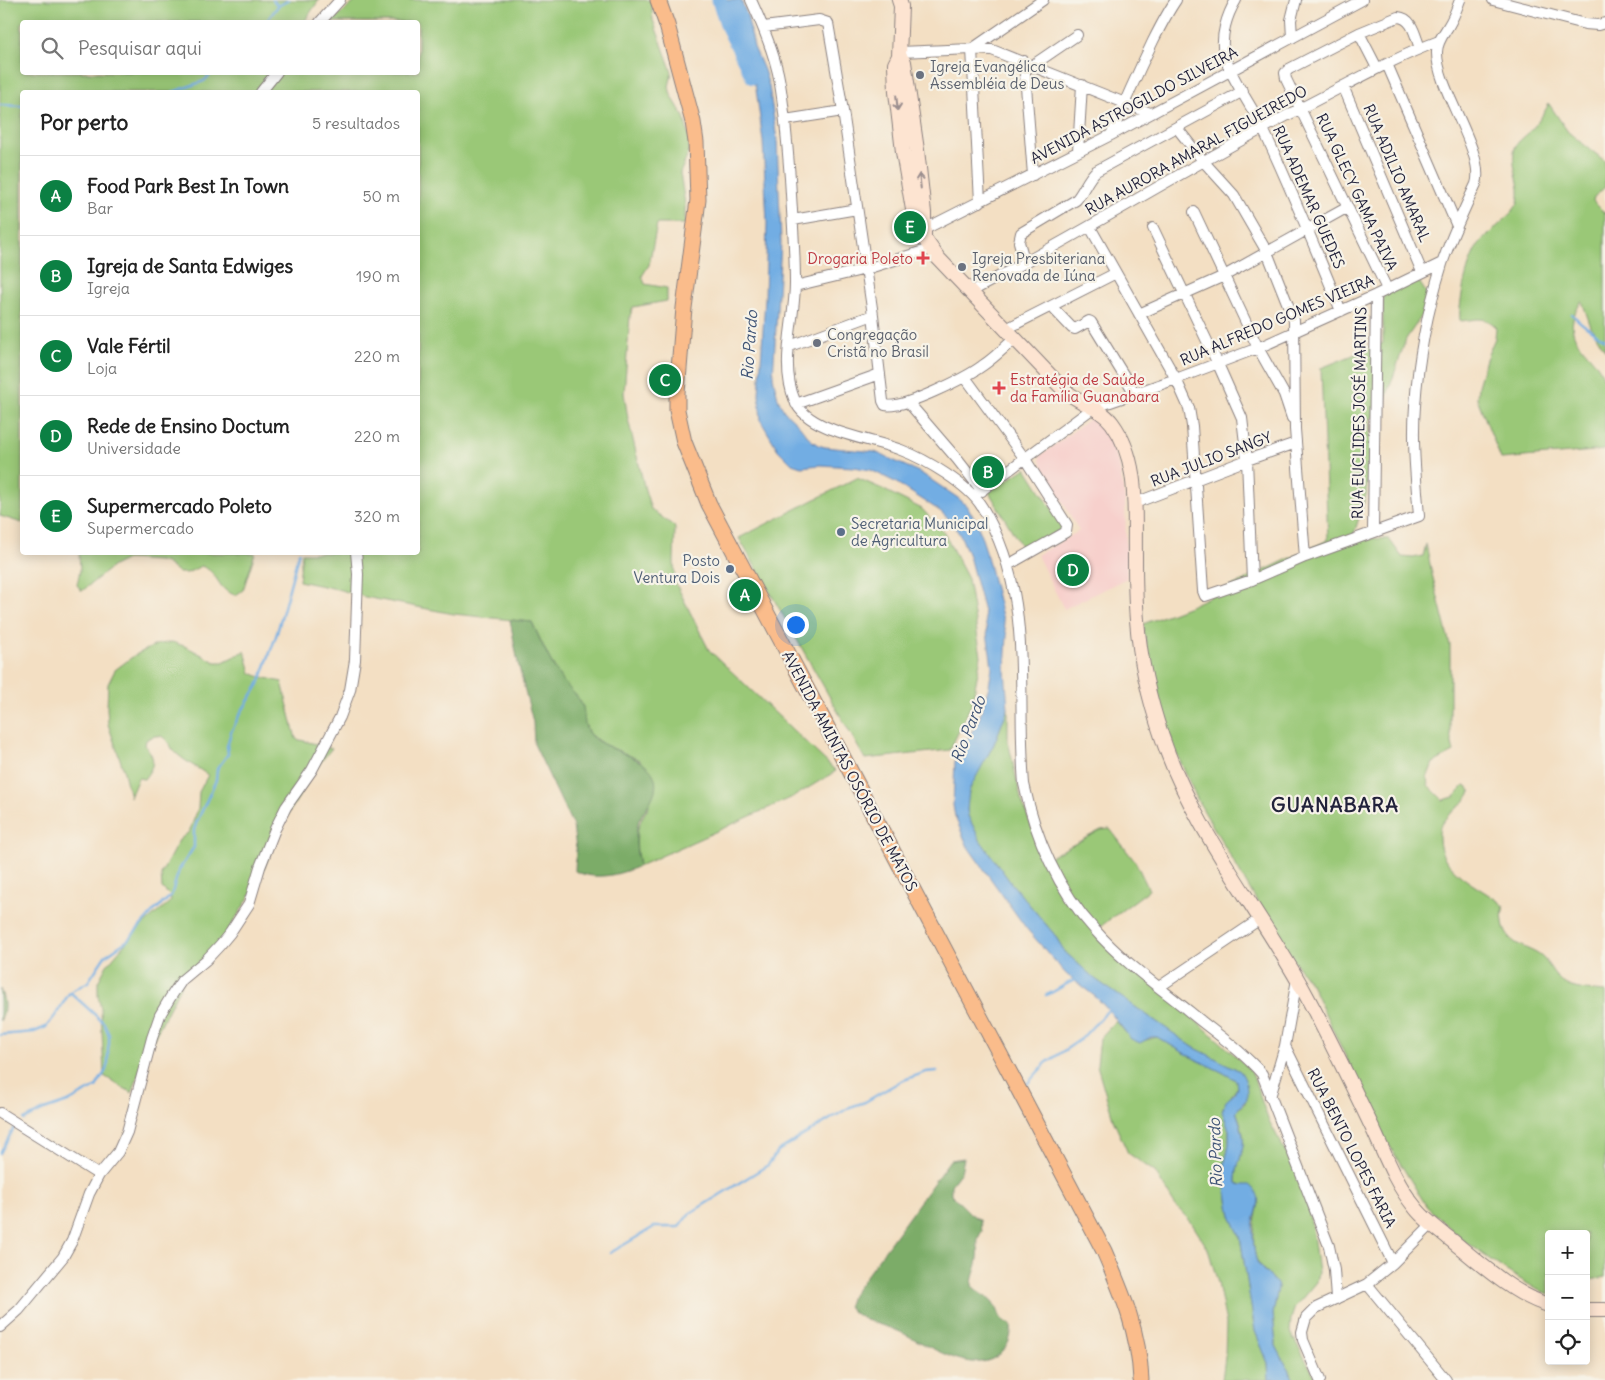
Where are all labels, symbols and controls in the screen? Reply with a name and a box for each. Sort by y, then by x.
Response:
search box [20,20,420,75]
icon: search [38,34,66,62]
text: Pesquisar aqui [78,36,202,60]
street label: AVENIDA ASTROGILDO SILVEIRA [1027,42,1241,168]
place label: Igreja Evangélica Assembléia de Deus [930,57,1065,93]
marker: Igreja Evangélica Assembléia de Deus [914,69,926,81]
street label: RUA AURORA AMARAL FIGUEIREDO [1082,81,1310,219]
one-way arrow [892,95,902,111]
street label: RUA ADILIO AMARAL [1359,101,1435,245]
text: Por perto [40,109,128,136]
street label: RUA GLECY GAMA PAIVA [1312,110,1402,274]
text: 5 resultados [312,113,400,133]
street label: RUA ADEMAR GUEDES [1269,123,1349,271]
one-way arrow [916,173,925,189]
text: Food Park Best In Town [87,174,289,198]
text: A [51,186,61,206]
text: 50 m [362,186,400,206]
text: Bar [87,198,113,218]
pin: E [894,208,926,246]
place label: Drogaria Poleto [807,249,913,268]
place label: Igreja Presbiteriana Renovada de Iúna [972,249,1106,285]
marker: Drogaria Poleto [917,252,929,264]
text: Igreja de Santa Edwiges [87,254,293,278]
marker: Igreja Presbiteriana Renovada de Iúna [956,261,968,273]
text: B [51,266,61,286]
text: 190 m [356,266,400,286]
street label: RUA ALFREDO GOMES VIEIRA [1177,270,1377,370]
text: Igreja [87,278,130,298]
street label: RUA EUCLIDES JOSÉ MARTINS [1348,307,1370,519]
water label: Rio Pardo [737,309,761,380]
place label: Congregação Cristã no Brasil [827,325,929,361]
text: Vale Fértil [87,334,171,358]
marker: Congregação Cristã no Brasil [811,337,823,349]
text: C [51,346,61,366]
text: 220 m [354,346,400,366]
text: Loja [87,358,117,378]
pin: C [649,361,681,399]
place label: Estratégia de Saúde da Família Guanabara [1010,370,1160,406]
marker: Estratégia de Saúde da Família Guanabara [992,381,1006,395]
text: Rede de Ensino Doctum [87,414,290,438]
text: D [50,426,62,446]
text: 220 m [354,426,400,446]
street label: RUA JULIO SANGY [1148,427,1275,491]
text: Universidade [87,438,181,458]
pin: B [972,453,1004,491]
text: Supermercado Poleto [87,494,272,518]
text: E [51,506,61,526]
text: 320 m [354,506,400,526]
place label: Secretaria Municipal de Agricultura [851,514,988,550]
text: Supermercado [87,518,194,538]
marker: Secretaria Municipal de Agricultura [835,526,847,538]
place label: Posto Ventura Dois [633,551,720,587]
pin: D [1057,551,1089,589]
marker: Posto Ventura Dois [724,563,736,575]
pin: A [729,576,761,614]
your location [783,612,809,638]
street label: AVENIDA AMINTAS OSÓRIO DE MATOS [778,647,923,894]
water label: Rio Pardo [946,692,990,765]
district label: GUANABARA [1271,792,1399,817]
street label: RUA BENTO LOPES FARIA [1303,1065,1401,1231]
water label: Rio Pardo [1204,1117,1226,1188]
map controls [1545,1230,1590,1365]
button: + [1545,1230,1590,1275]
button: − [1545,1275,1590,1320]
button: locate [1545,1320,1590,1365]

